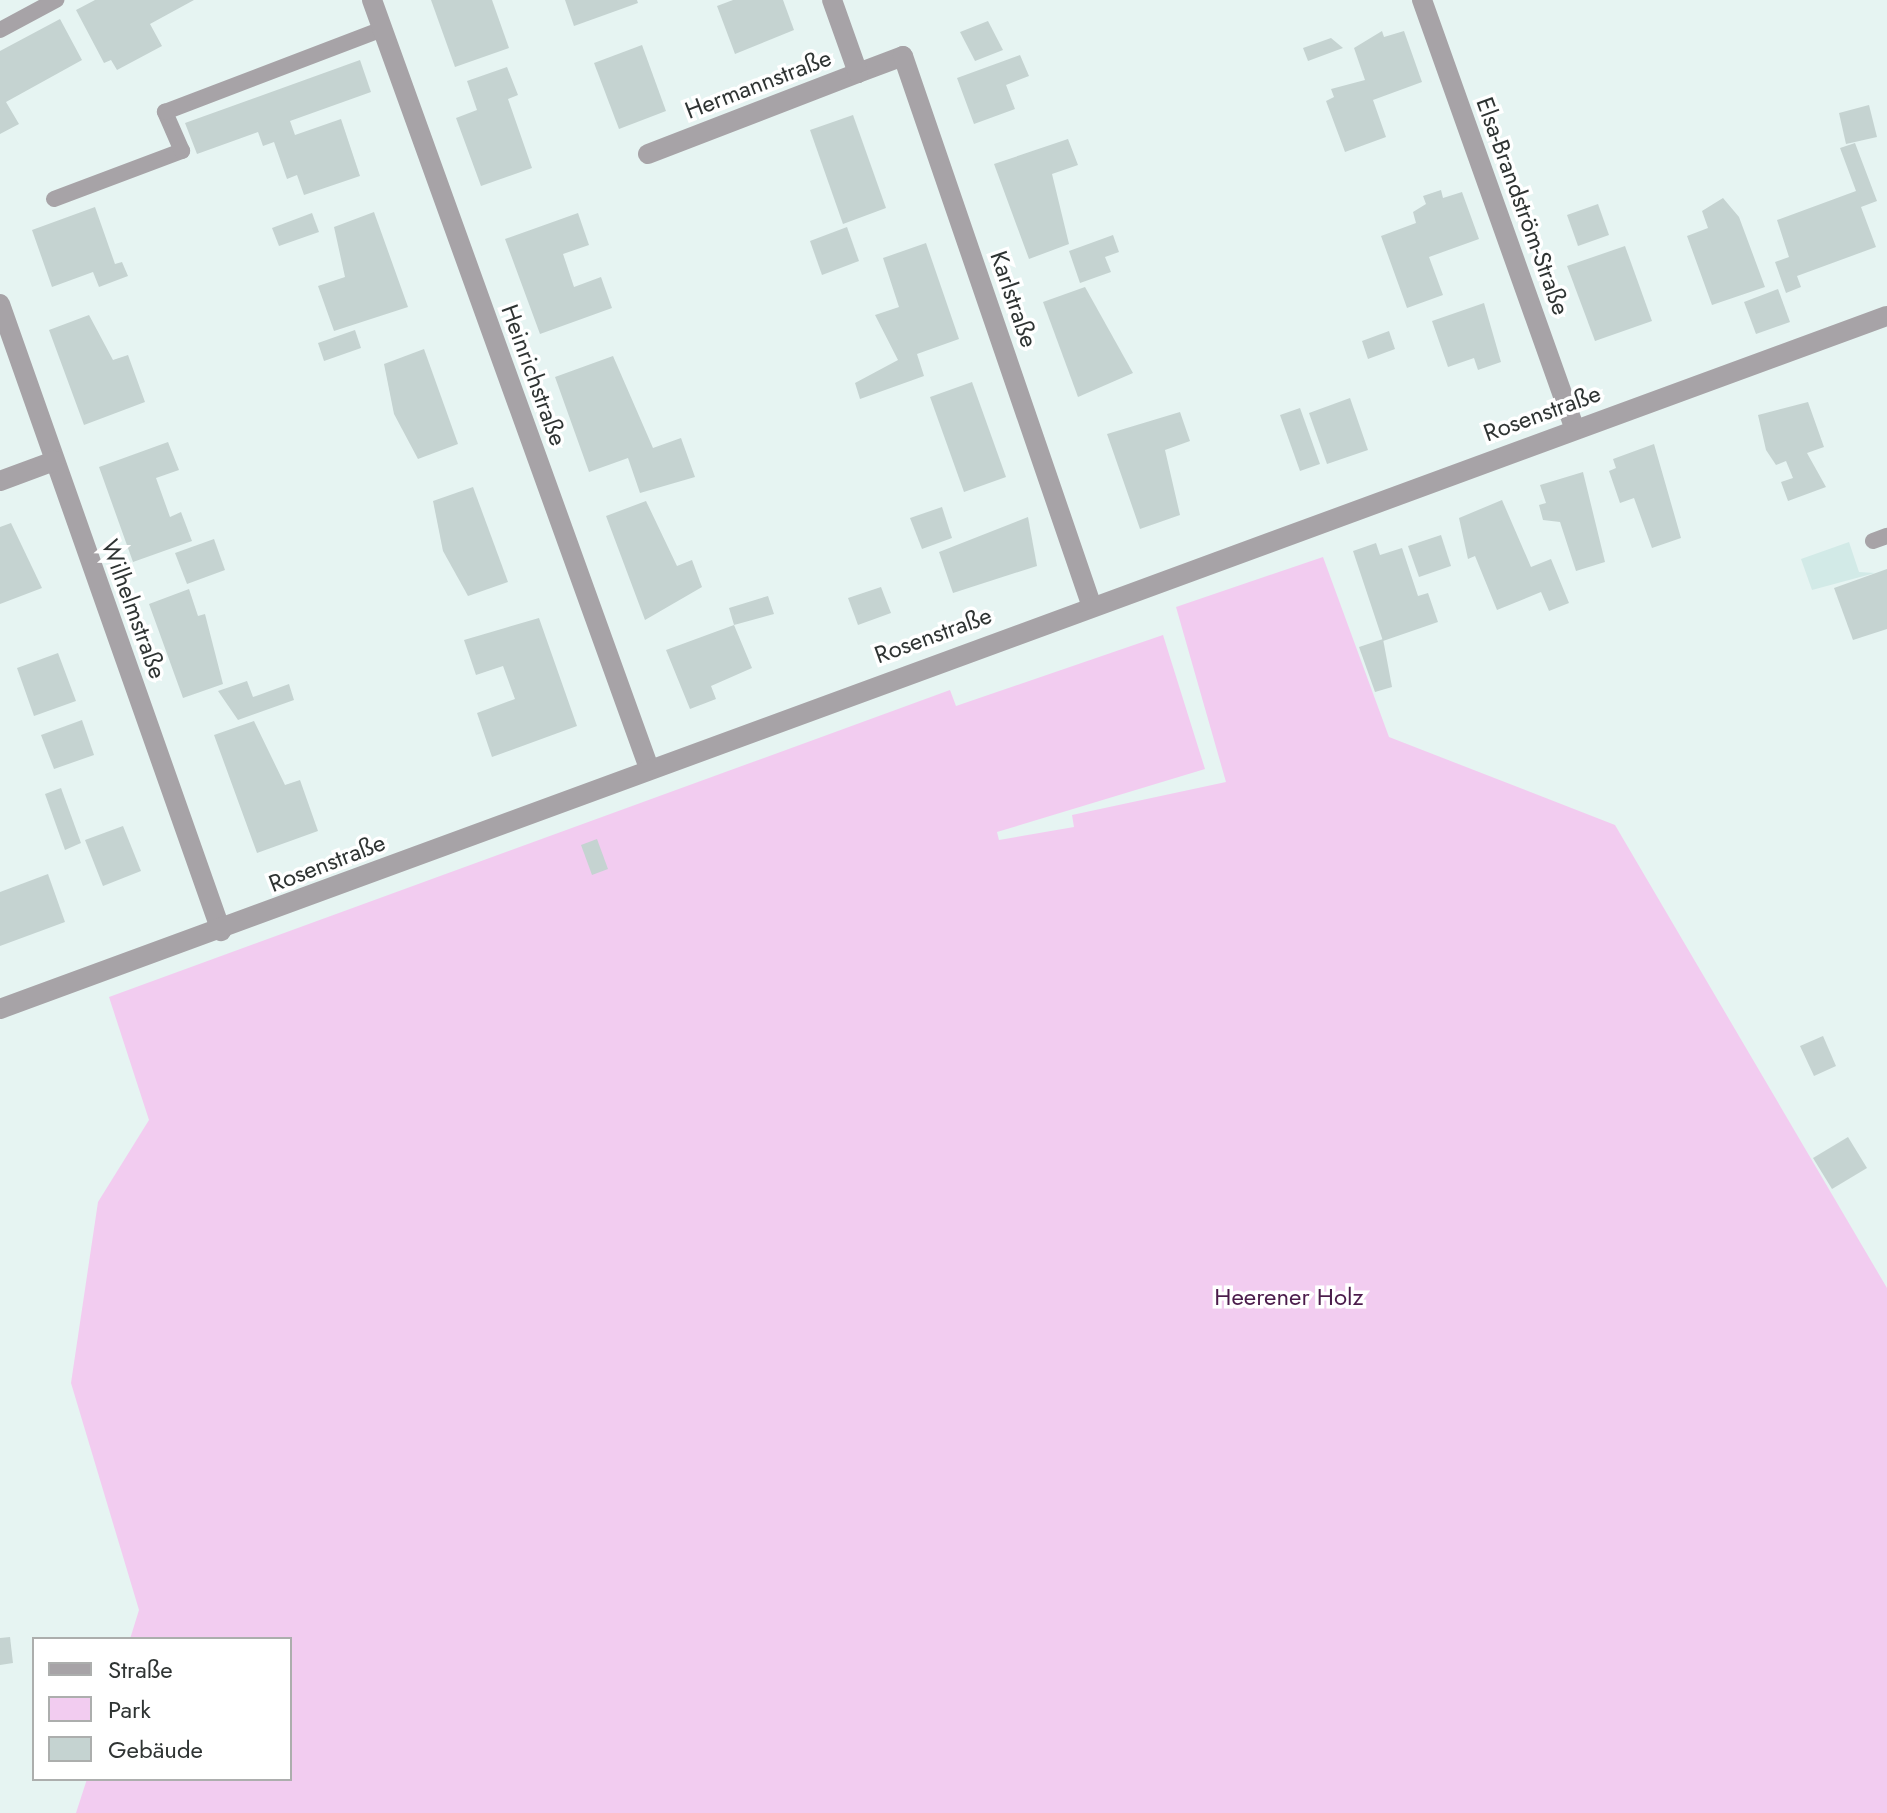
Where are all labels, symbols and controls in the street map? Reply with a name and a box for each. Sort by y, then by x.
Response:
street label: Hermannstraße [681,43,835,125]
street label: Elsa-Brandström-Straße [1470,93,1576,319]
street label: Karlstraße [984,247,1044,351]
street label: Heinrichstraße [495,301,573,449]
street label: Rosenstraße [1480,379,1604,447]
street label: Wilhelmstraße [96,536,172,682]
street label: Rosenstraße [871,601,995,669]
street label: Rosenstraße [265,828,389,898]
park label: Heerener Holz [1214,1283,1364,1311]
legend [32,1637,292,1781]
text: Straße [108,1652,173,1687]
text: Park [108,1692,151,1727]
text: Gebäude [108,1732,203,1767]

